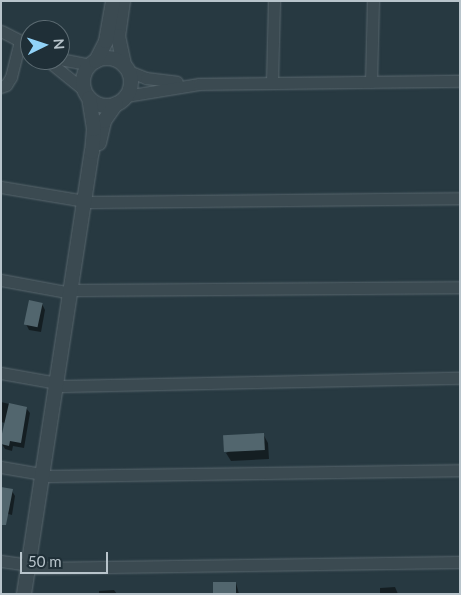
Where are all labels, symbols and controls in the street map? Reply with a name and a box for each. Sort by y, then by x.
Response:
north arrow [20,20,70,70]
text: N [51,38,68,50]
scale bar [22,542,110,574]
text: 50 m [28,552,62,570]

